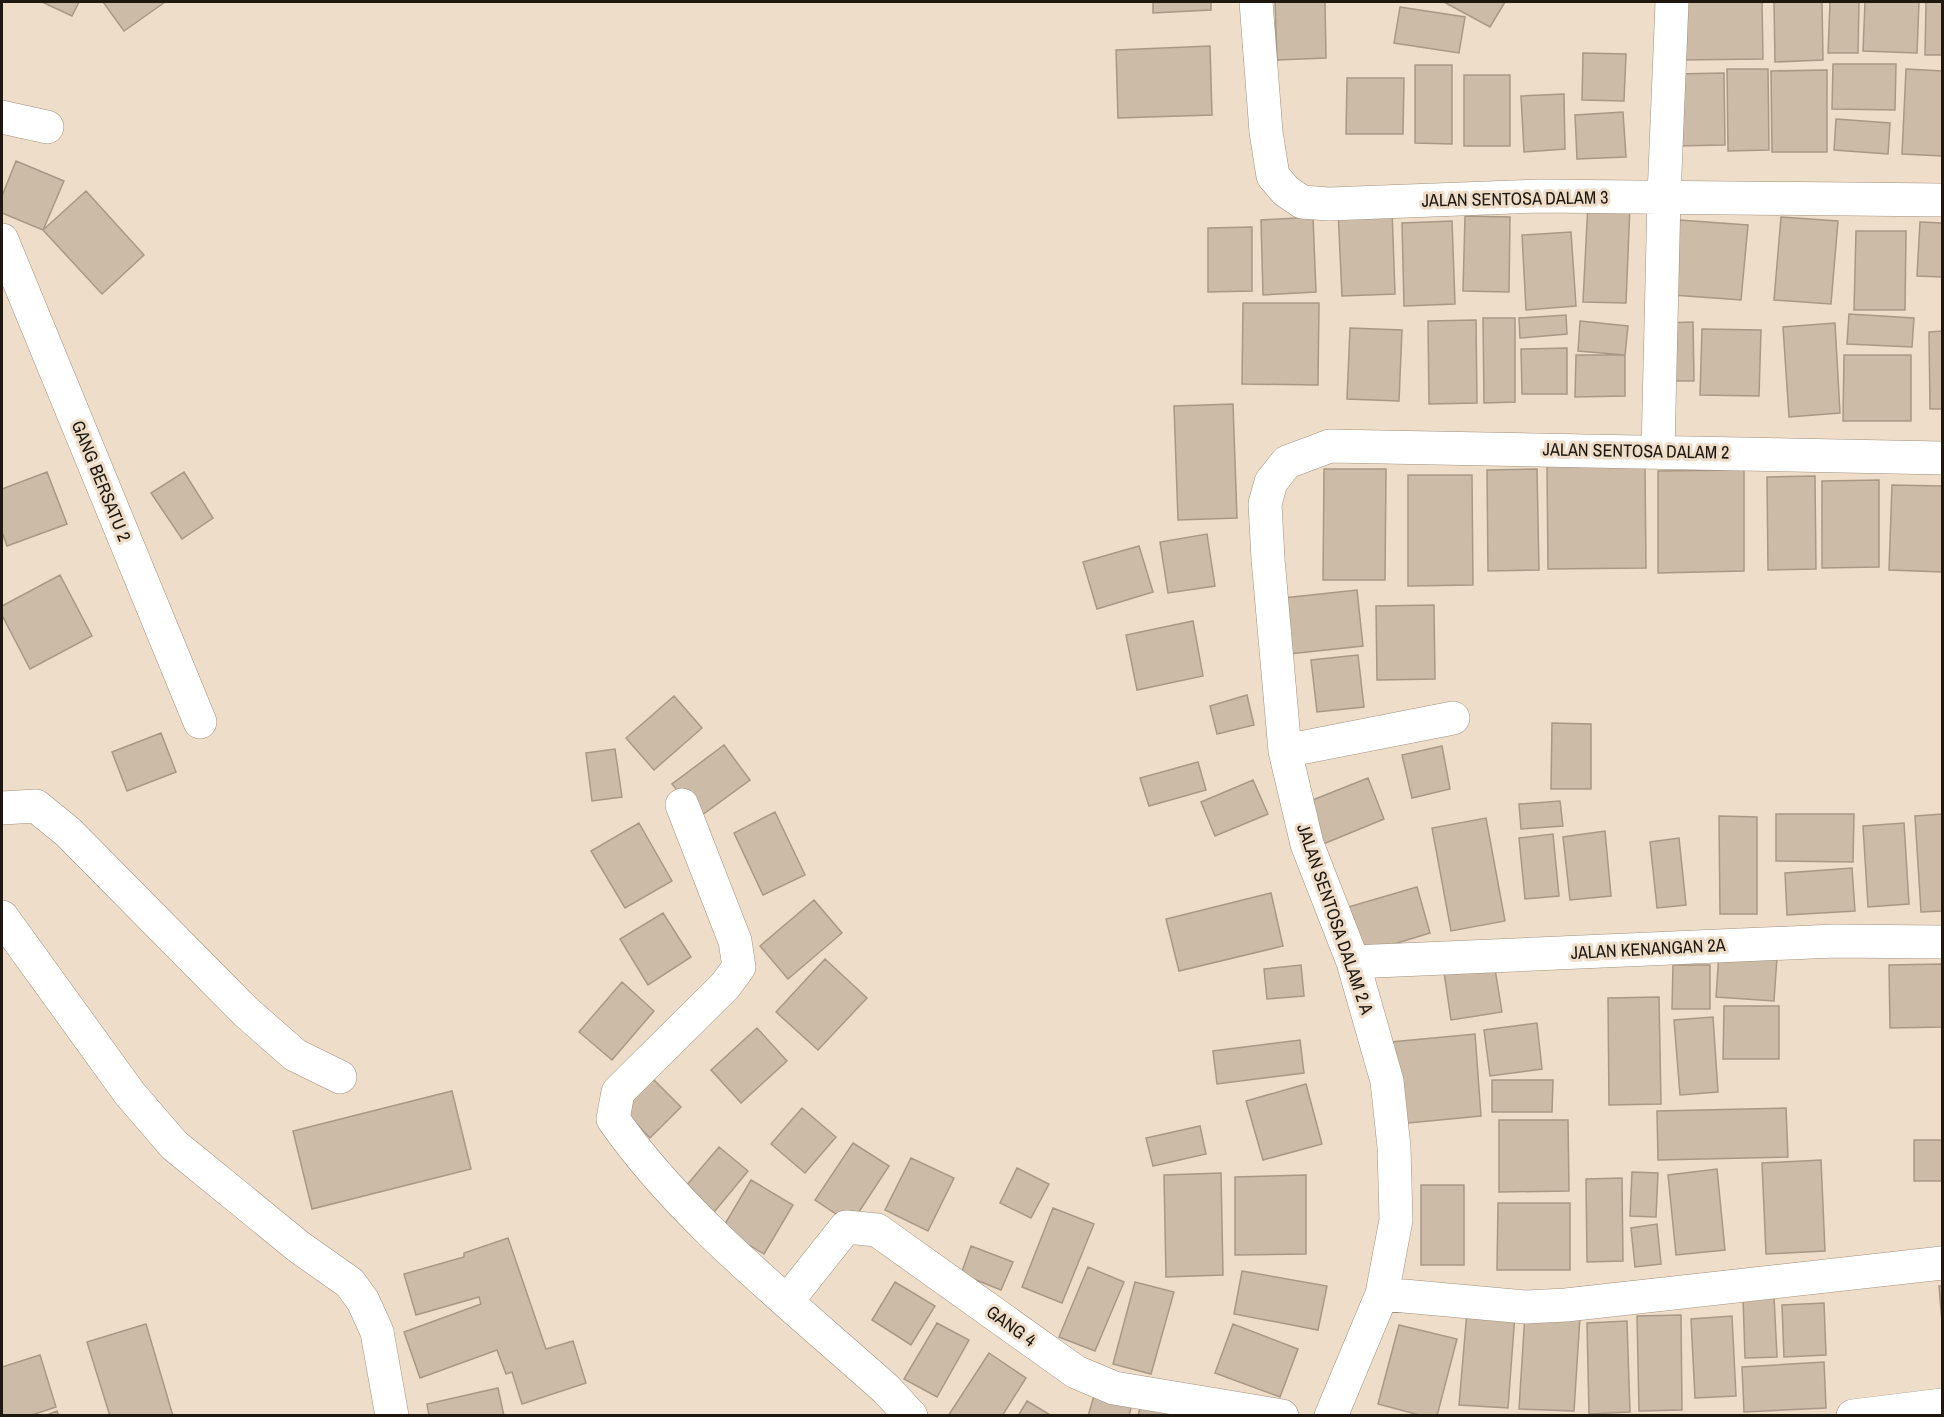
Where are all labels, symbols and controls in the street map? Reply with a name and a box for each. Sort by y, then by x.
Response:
street label: JALAN SENTOSA DALAM 3 [1421,184,1609,213]
street label: GANG BERSATU 2 [66,417,137,545]
street label: JALAN SENTOSA DALAM 2 [1542,436,1730,465]
street label: JALAN SENTOSA DALAM 2 A [1291,820,1380,1018]
street label: JALAN KENANGAN 2A [1570,932,1726,965]
street label: GANG 4 [981,1299,1041,1352]

